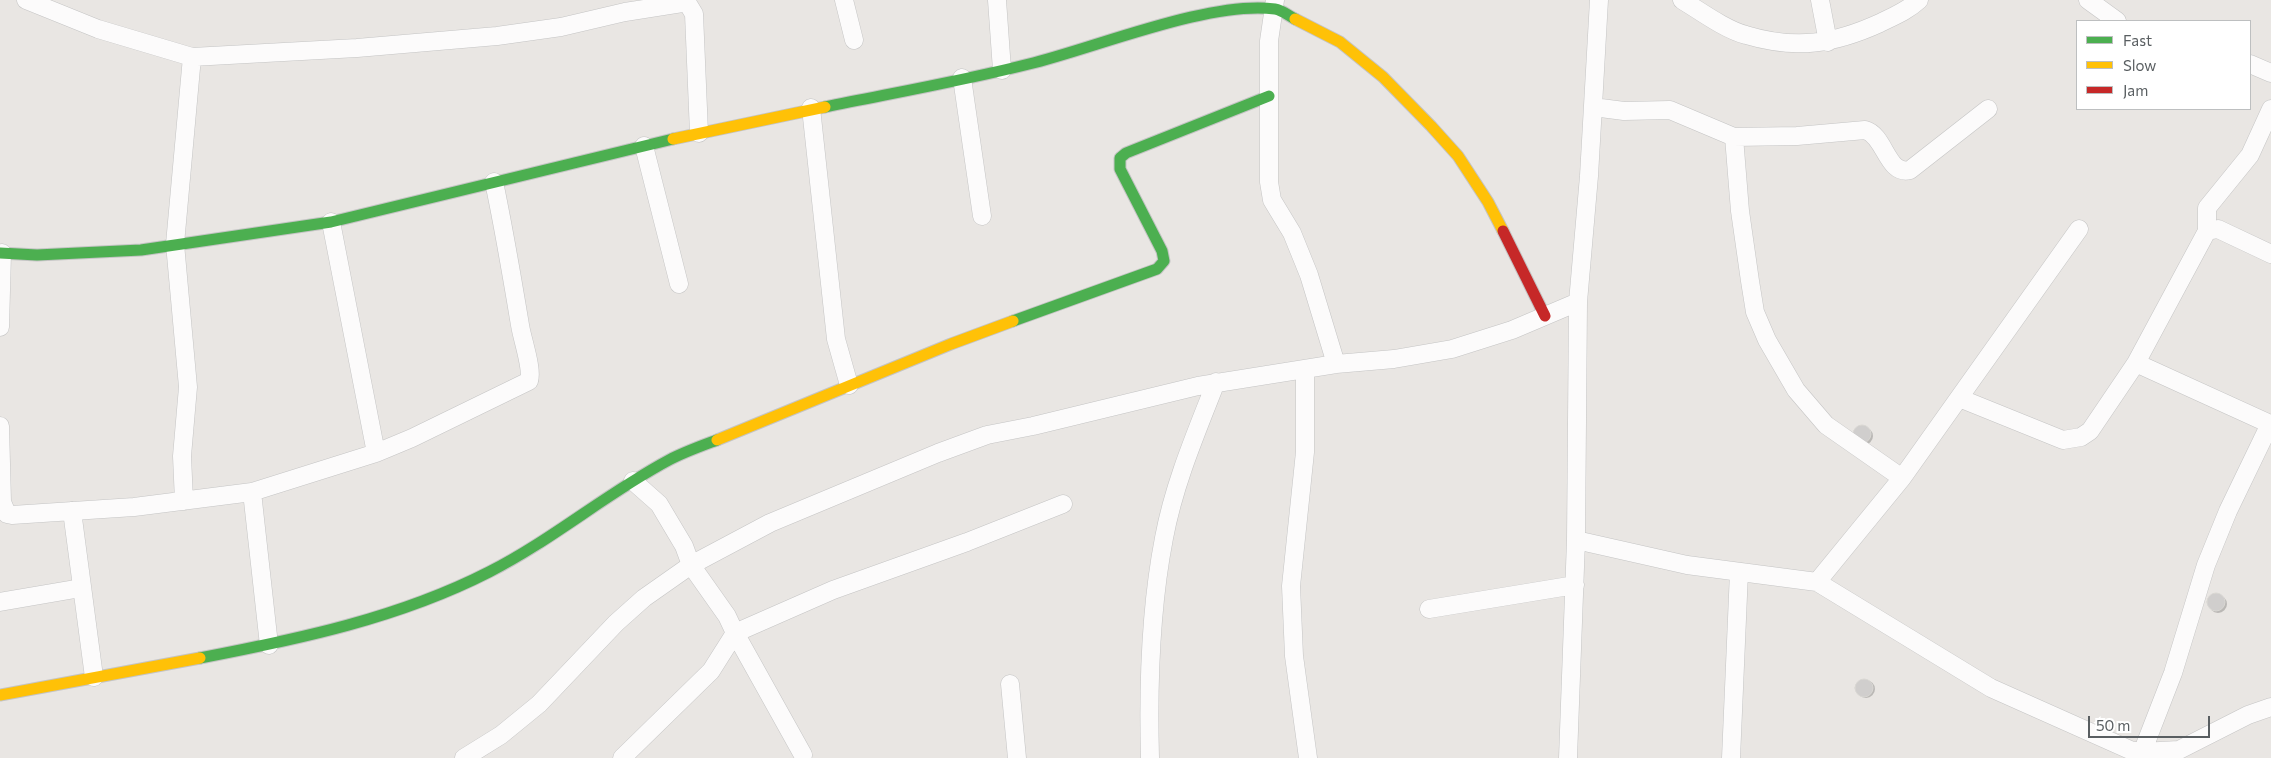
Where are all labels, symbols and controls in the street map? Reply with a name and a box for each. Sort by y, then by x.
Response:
legend [2076,20,2251,110]
text: Fast [2123,31,2152,49]
text: Slow [2123,56,2156,74]
text: Jam [2123,81,2148,99]
scale bar [2091,706,2214,738]
text: 50 m [2096,716,2130,734]

